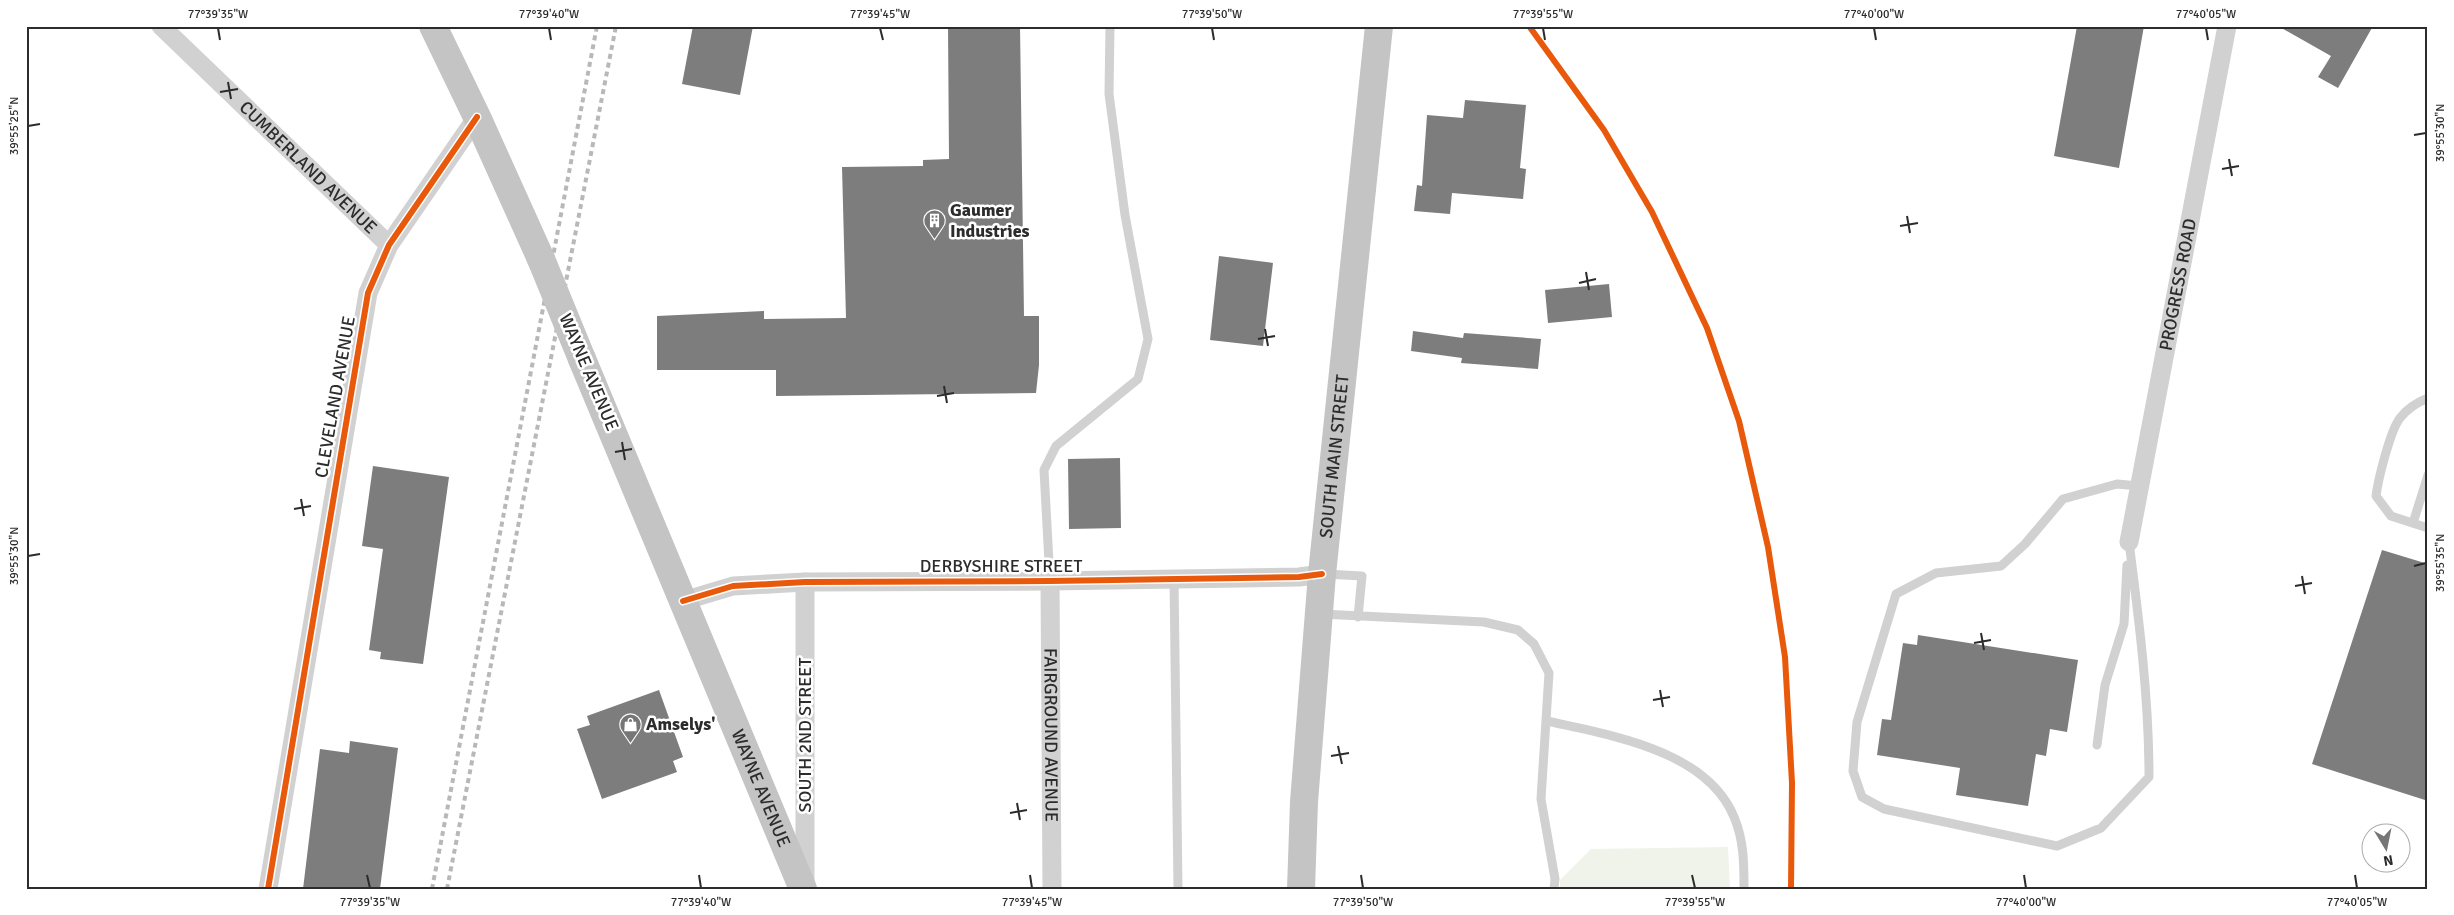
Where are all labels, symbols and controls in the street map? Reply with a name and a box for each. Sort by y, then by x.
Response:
text: 77°39'35"W [188,7,248,22]
text: 77°39'40"W [519,7,579,22]
text: 77°39'45"W [850,7,910,22]
text: 77°39'50"W [1182,7,1242,22]
text: 77°39'55"W [1513,7,1573,22]
text: 77°40'00"W [1844,7,1904,22]
text: 77°40'05"W [2176,7,2236,22]
street label: CUMBERLAND AVENUE [235,96,382,238]
text: 39°55'25"N [7,97,22,155]
text: 39°55'30"N [2433,104,2448,162]
place label: Gaumer Industries [950,199,1030,242]
building icon: Gaumer Industries [922,208,946,239]
street label: PROGRESS ROAD [2155,217,2201,353]
street label: WAYNE AVENUE [554,310,624,434]
street label: CLEVELAND AVENUE [310,314,360,480]
street label: SOUTH MAIN STREET [1315,373,1354,539]
text: 39°55'30"N [7,527,22,585]
text: 39°55'35"N [2433,534,2448,592]
street label: DERBYSHIRE STREET [920,555,1082,577]
street label: FAIRGROUND AVENUE [1039,648,1063,822]
street label: SOUTH 2ND STREET [794,657,816,812]
shop icon: Amselys' [618,712,642,743]
place label: Amselys' [646,713,715,735]
street label: WAYNE AVENUE [727,726,795,850]
north arrow [2362,822,2412,872]
text: N [2382,851,2394,870]
text: 77°39'35"W [340,895,400,910]
text: 77°39'40"W [671,895,731,910]
text: 77°39'45"W [1002,895,1062,910]
text: 77°39'50"W [1333,895,1393,910]
text: 77°39'55"W [1665,895,1725,910]
text: 77°40'00"W [1996,895,2056,910]
text: 77°40'05"W [2327,895,2387,910]

